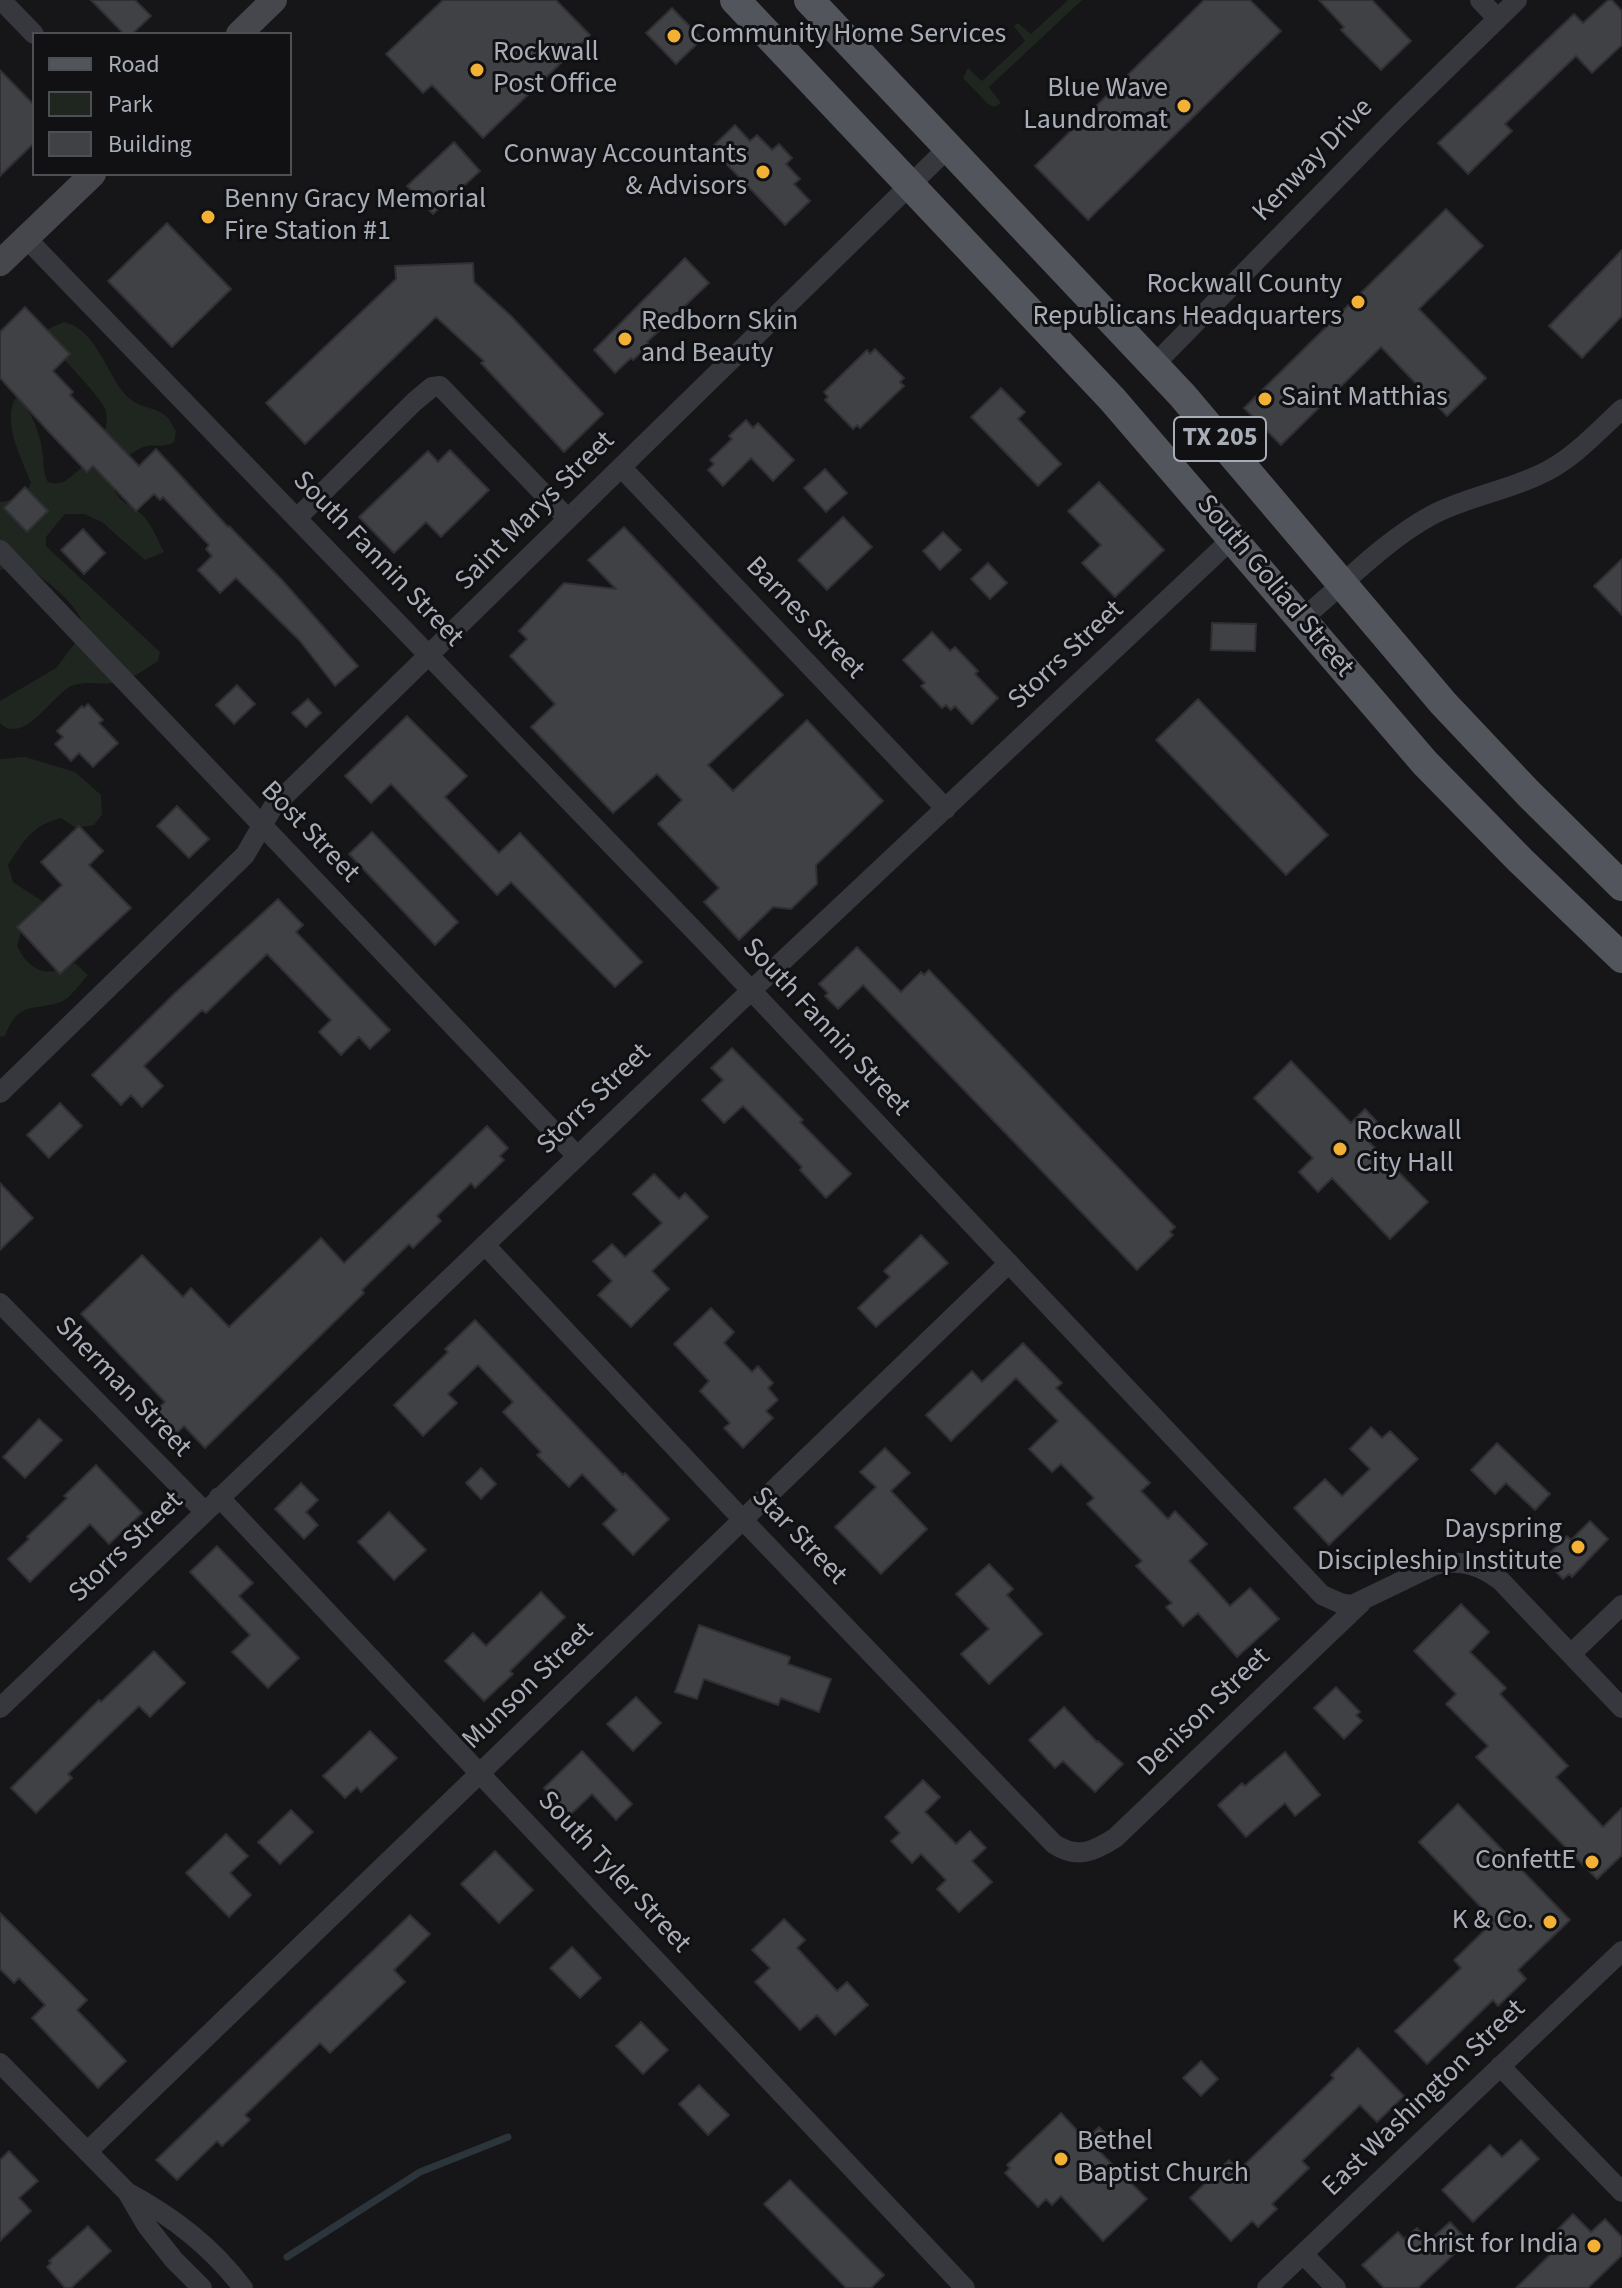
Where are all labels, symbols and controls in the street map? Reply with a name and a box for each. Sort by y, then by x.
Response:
place label: Community Home Services [690,19,1006,53]
marker: Community Home Services [665,27,683,45]
legend [32,32,292,176]
place label: Rockwall Post Office [493,37,617,103]
text: Road [108,47,160,82]
marker: Rockwall Post Office [468,61,486,79]
place label: Blue Wave Laundromat [1023,73,1168,139]
text: Park [108,87,153,122]
street label: Kenway Drive [1247,92,1381,230]
marker: Blue Wave Laundromat [1175,97,1193,115]
text: Building [108,127,192,162]
place label: Conway Accountants & Advisors [503,139,747,205]
marker: Conway Accountants & Advisors [754,163,772,181]
place label: Benny Gracy Memorial Fire Station #1 [224,184,486,250]
marker: Benny Gracy Memorial Fire Station #1 [199,208,217,226]
place label: Rockwall County Republicans Headquarters [1033,269,1342,335]
marker: Rockwall County Republicans Headquarters [1349,293,1367,311]
place label: Redborn Skin and Beauty [641,306,798,372]
marker: Redborn Skin and Beauty [616,330,634,348]
place label: Saint Matthias [1281,382,1448,416]
marker: Saint Matthias [1256,390,1274,408]
road number: TX 205 [1174,417,1266,461]
street label: Saint Marys Street [449,425,623,599]
street label: South Fannin Street [285,465,469,655]
street label: South Goliad Street [1188,489,1360,685]
street label: Barnes Street [737,551,871,687]
street label: Storrs Street [1002,594,1132,718]
street label: Bost Street [252,775,366,891]
street label: South Fannin Street [734,932,916,1124]
street label: Storrs Street [531,1037,659,1163]
place label: Rockwall City Hall [1356,1116,1462,1182]
marker: Rockwall City Hall [1331,1140,1349,1158]
street label: Sherman Street [47,1311,197,1465]
street label: Star Street [743,1481,853,1593]
street label: Storrs Street [63,1485,191,1611]
place label: Dayspring Discipleship Institute [1317,1514,1562,1580]
marker: Dayspring Discipleship Institute [1569,1538,1587,1556]
street label: Munson Street [457,1616,601,1758]
street label: Denison Street [1132,1641,1278,1785]
street label: South Tyler Street [529,1785,697,1961]
place label: ConfettE [1475,1845,1576,1879]
marker: ConfettE [1583,1853,1601,1871]
place label: K & Co. [1452,1905,1534,1939]
marker: K & Co. [1541,1913,1559,1931]
street label: East Washington Street [1316,1993,1534,2205]
place label: Bethel Baptist Church [1077,2126,1249,2192]
marker: Bethel Baptist Church [1052,2150,1070,2168]
place label: Christ for India [1406,2229,1578,2263]
marker: Christ for India [1585,2237,1603,2255]

